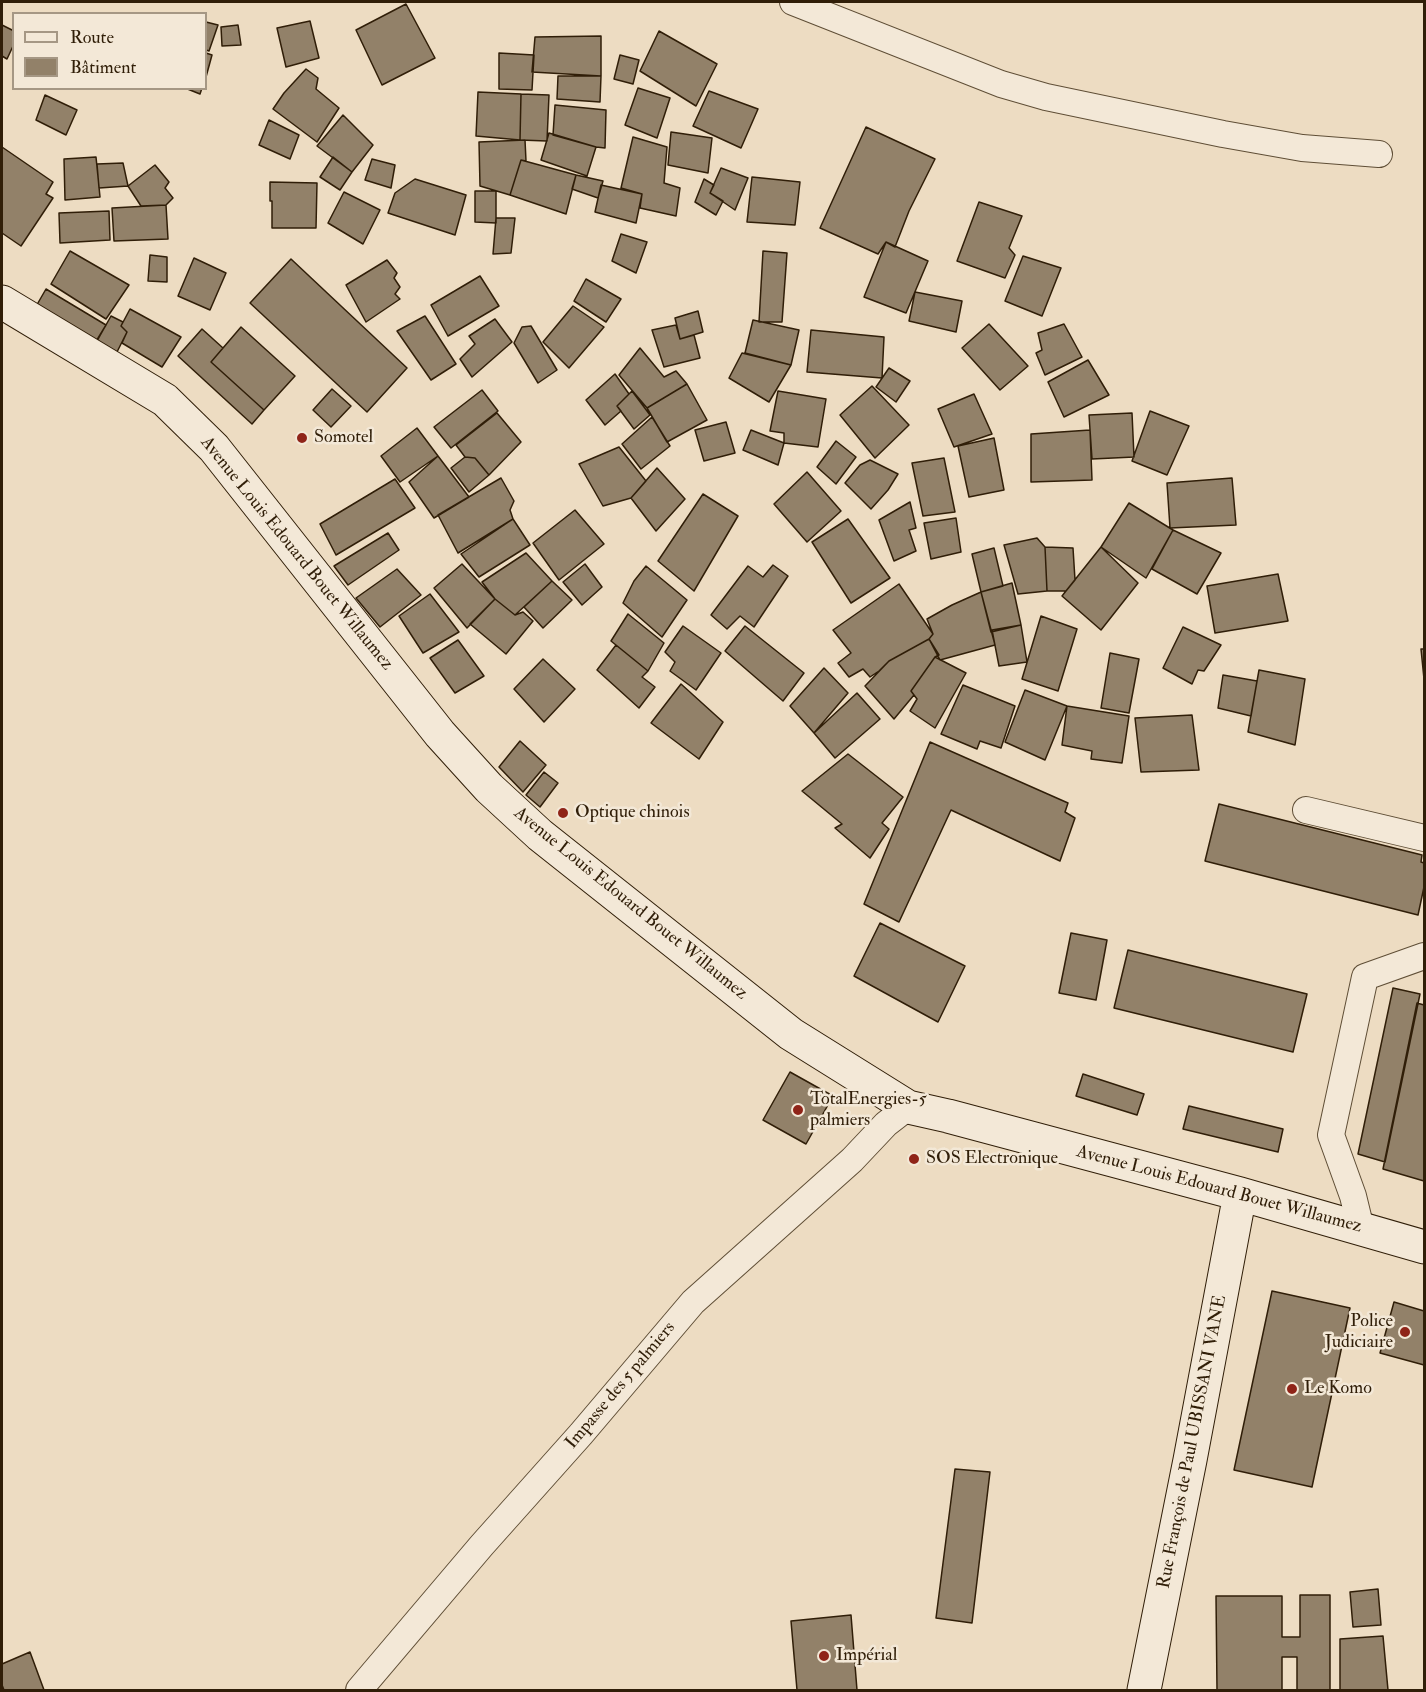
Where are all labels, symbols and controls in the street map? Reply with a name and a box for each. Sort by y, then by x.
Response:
legend [12,12,207,90]
text: Route [70,26,114,49]
text: Bâtiment [70,56,136,79]
place label: Somotel [314,427,373,449]
marker: Somotel [295,431,309,445]
street label: Avenue Louis Edouard Bouet Willaumez [195,433,397,675]
place label: Optique chinois [575,802,690,824]
street label: Avenue Louis Edouard Bouet Willaumez [509,803,751,1005]
marker: Optique chinois [556,806,570,820]
place label: TotalEnergies-5 palmiers [810,1089,927,1132]
marker: TotalEnergies-5 palmiers [791,1103,805,1117]
street label: Avenue Louis Edouard Bouet Willaumez [1074,1141,1364,1239]
place label: SOS Electronique [926,1148,1058,1170]
marker: SOS Electronique [907,1152,921,1166]
street label: Rue François de Paul UBISSANI VANE [1154,1293,1232,1591]
place label: Police Judiciaire [1325,1311,1393,1354]
street label: Impasse des 5 palmiers [561,1318,681,1454]
marker: Police Judiciaire [1398,1325,1412,1339]
place label: Le Komo [1304,1378,1372,1400]
marker: Le Komo [1285,1382,1299,1396]
place label: Impérial [836,1645,897,1667]
marker: Impérial [817,1649,831,1663]

